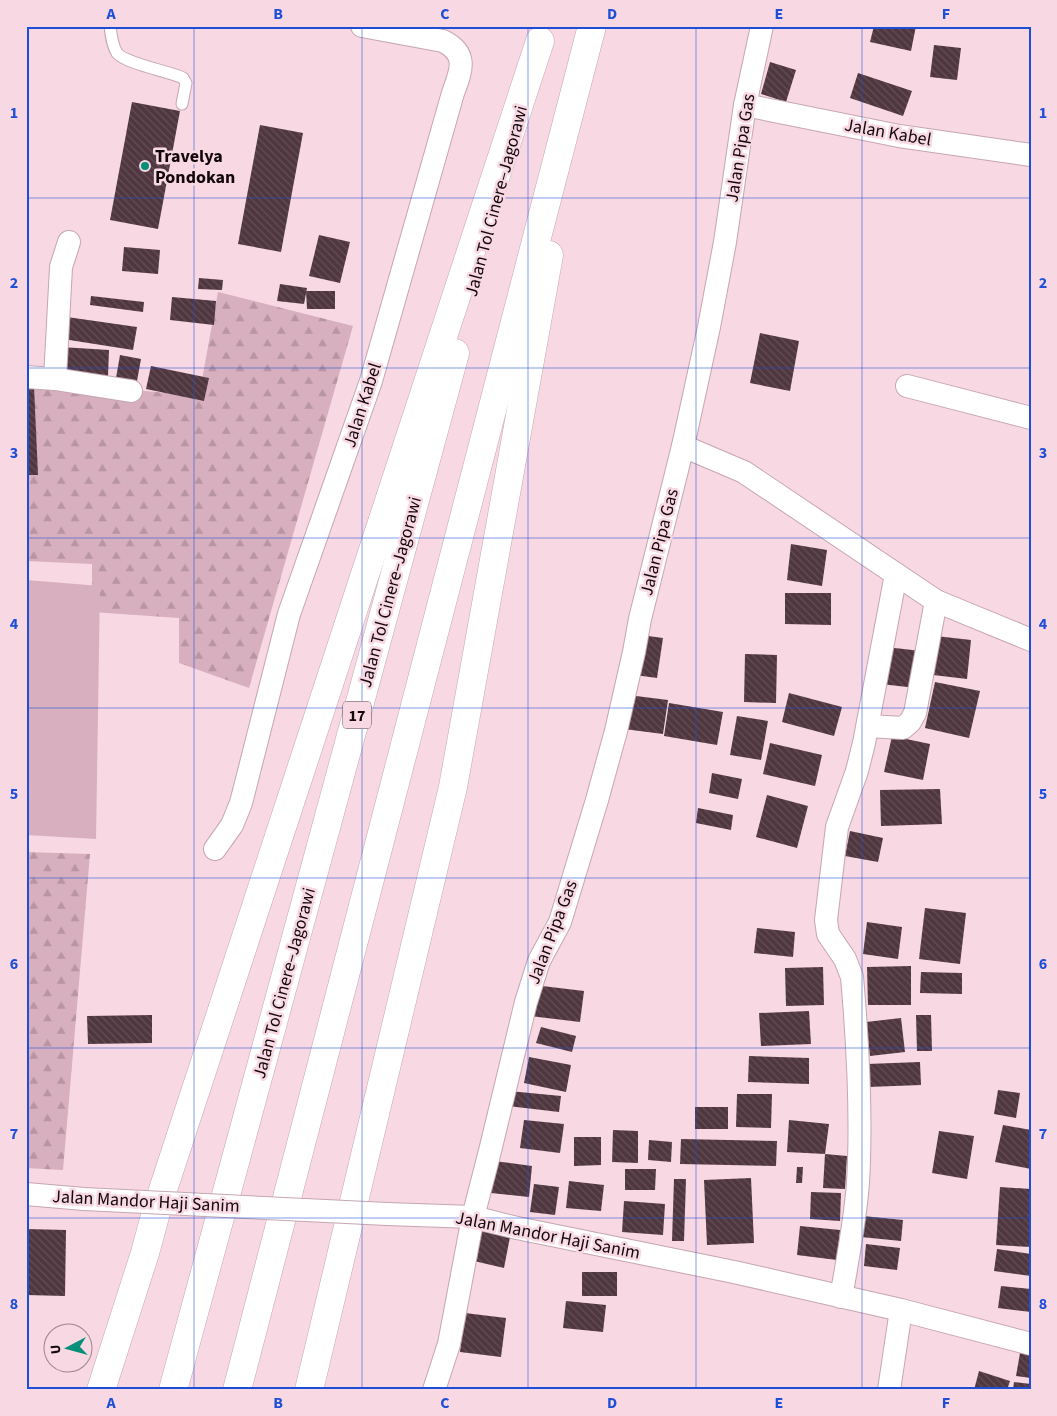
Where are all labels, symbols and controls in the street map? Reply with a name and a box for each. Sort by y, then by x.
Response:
text: A [105,3,116,25]
text: B [273,3,283,25]
text: C [440,3,450,25]
text: D [607,3,617,25]
text: E [775,3,783,25]
text: F [942,3,950,25]
street label: Jalan Pipa Gas [720,92,761,204]
text: 1 [10,102,18,124]
text: 1 [1039,102,1047,124]
street label: Jalan Tol Cinere–Jagorawi [459,103,534,299]
street label: Jalan Kabel [843,113,933,152]
place label: Travelya Pondokan [155,144,235,190]
marker: Travelya Pondokan [139,160,151,172]
text: 2 [10,272,18,294]
text: 2 [1039,272,1047,294]
street label: Jalan Kabel [337,360,388,451]
text: 3 [10,442,18,464]
text: 3 [1039,442,1047,464]
street label: Jalan Pipa Gas [634,486,685,598]
street label: Jalan Tol Cinere–Jagorawi [353,494,428,690]
text: 4 [10,613,19,635]
text: 4 [1039,613,1048,635]
road number: 17 [343,702,371,728]
text: 5 [10,783,18,805]
text: 5 [1039,783,1047,805]
street label: Jalan Pipa Gas [521,877,584,988]
street label: Jalan Tol Cinere–Jagorawi [247,885,322,1081]
text: 6 [10,953,18,975]
text: 6 [1039,953,1047,975]
text: 7 [10,1123,18,1145]
text: 7 [1039,1123,1047,1145]
street label: Jalan Mandor Haji Sanim [52,1184,240,1219]
street label: Jalan Mandor Haji Sanim [453,1205,642,1266]
text: 8 [10,1293,18,1315]
text: 8 [1039,1293,1047,1315]
north arrow [42,1324,92,1374]
text: U [46,1344,66,1355]
text: A [105,1392,116,1414]
text: B [273,1392,283,1414]
text: C [440,1392,450,1414]
text: D [607,1392,617,1414]
text: E [775,1392,783,1414]
text: F [942,1392,950,1414]

